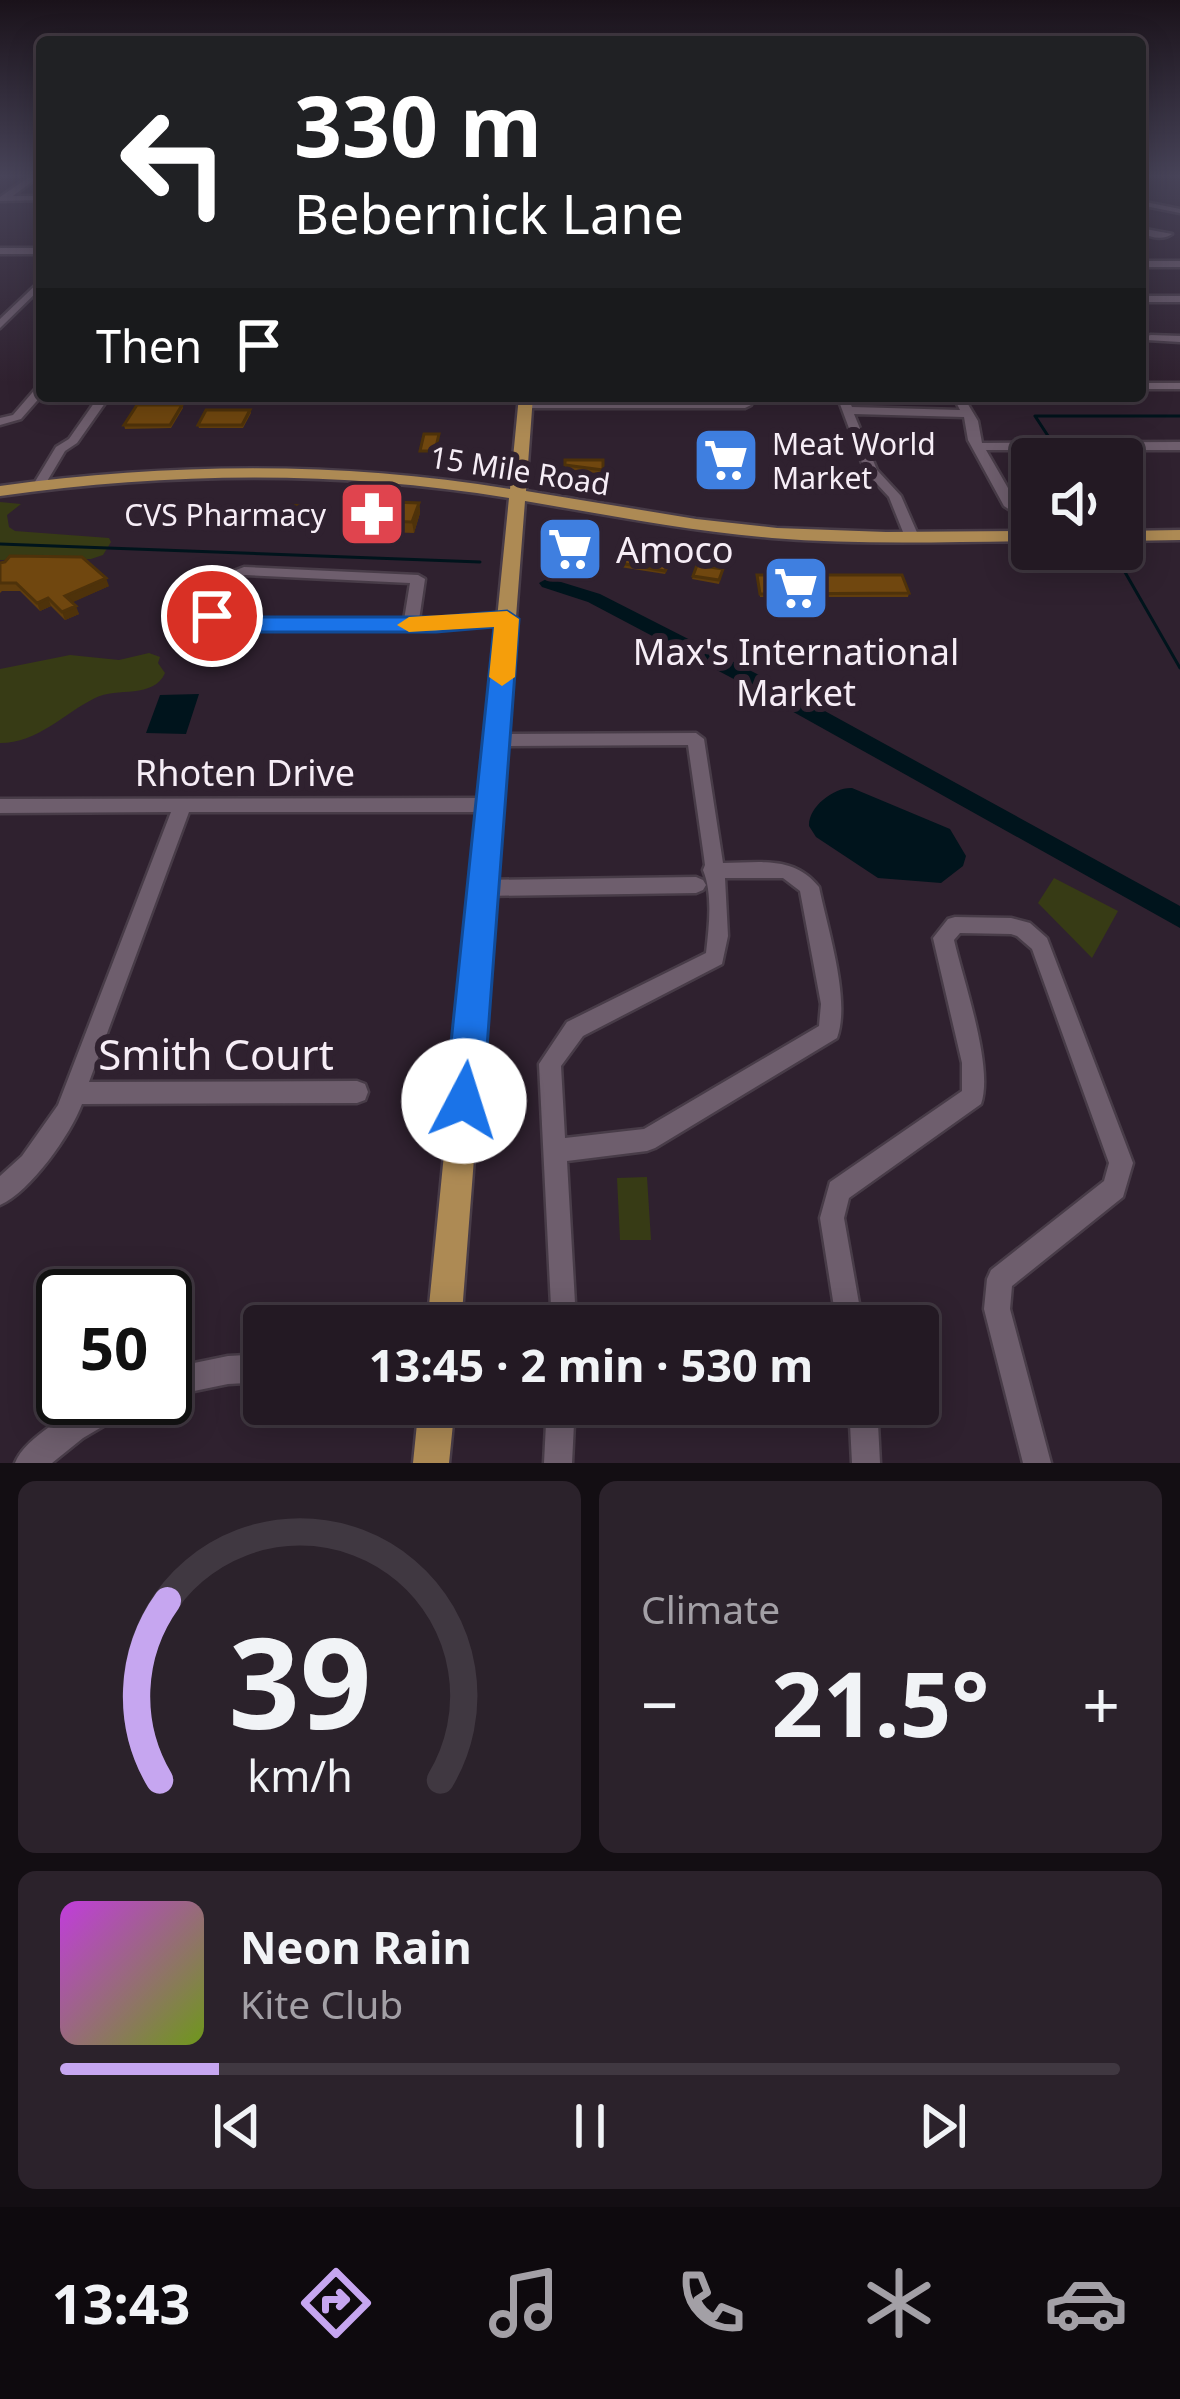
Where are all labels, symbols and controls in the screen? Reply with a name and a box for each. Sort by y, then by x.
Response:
text: 330 m [294,67,542,182]
icon: left [96,84,252,240]
text: Bebernick Lane [294,176,684,250]
icon: arrive [226,312,292,378]
text: Then [96,315,202,376]
place label: Meat World Market [772,423,936,498]
supermarket icon: Meat World Market [691,425,761,495]
street label: 15 Mile Road [427,436,613,504]
map controls [1011,438,1143,570]
button: sound [1011,438,1143,570]
pharmacy icon: CVS Pharmacy [337,479,407,549]
place label: CVS Pharmacy [124,494,327,535]
supermarket icon: Amoco [535,514,605,584]
place label: Amoco [616,525,734,574]
supermarket icon: Max's International Market [761,553,831,623]
pin [161,565,263,667]
icon: arrive [179,583,245,649]
place label: Max's International Market [633,627,959,717]
street label: Rhoten Drive [135,748,355,797]
street label: Smith Court [98,1025,334,1082]
position arrow [401,1038,527,1164]
speed limit sign: 50 [36,1269,192,1425]
text: 13:45 · 2 min · 530 m [369,1334,813,1395]
text: Climate [641,1582,780,1635]
text: 39 [228,1596,371,1766]
text: 21.5° [772,1641,989,1763]
text: − [641,1658,679,1748]
text: + [1082,1658,1120,1748]
text: km/h [247,1746,352,1805]
text: Neon Rain [240,1916,472,1977]
text: Kite Club [240,1977,403,2030]
icon: previous [204,2093,270,2159]
icon: pause [557,2093,623,2159]
icon: next [910,2093,976,2159]
icon: directions [294,2261,378,2345]
icon: music [482,2261,566,2345]
icon: phone [669,2261,753,2345]
icon: climate [857,2261,941,2345]
icon: car [1044,2261,1128,2345]
text: 13:43 [52,2266,191,2340]

